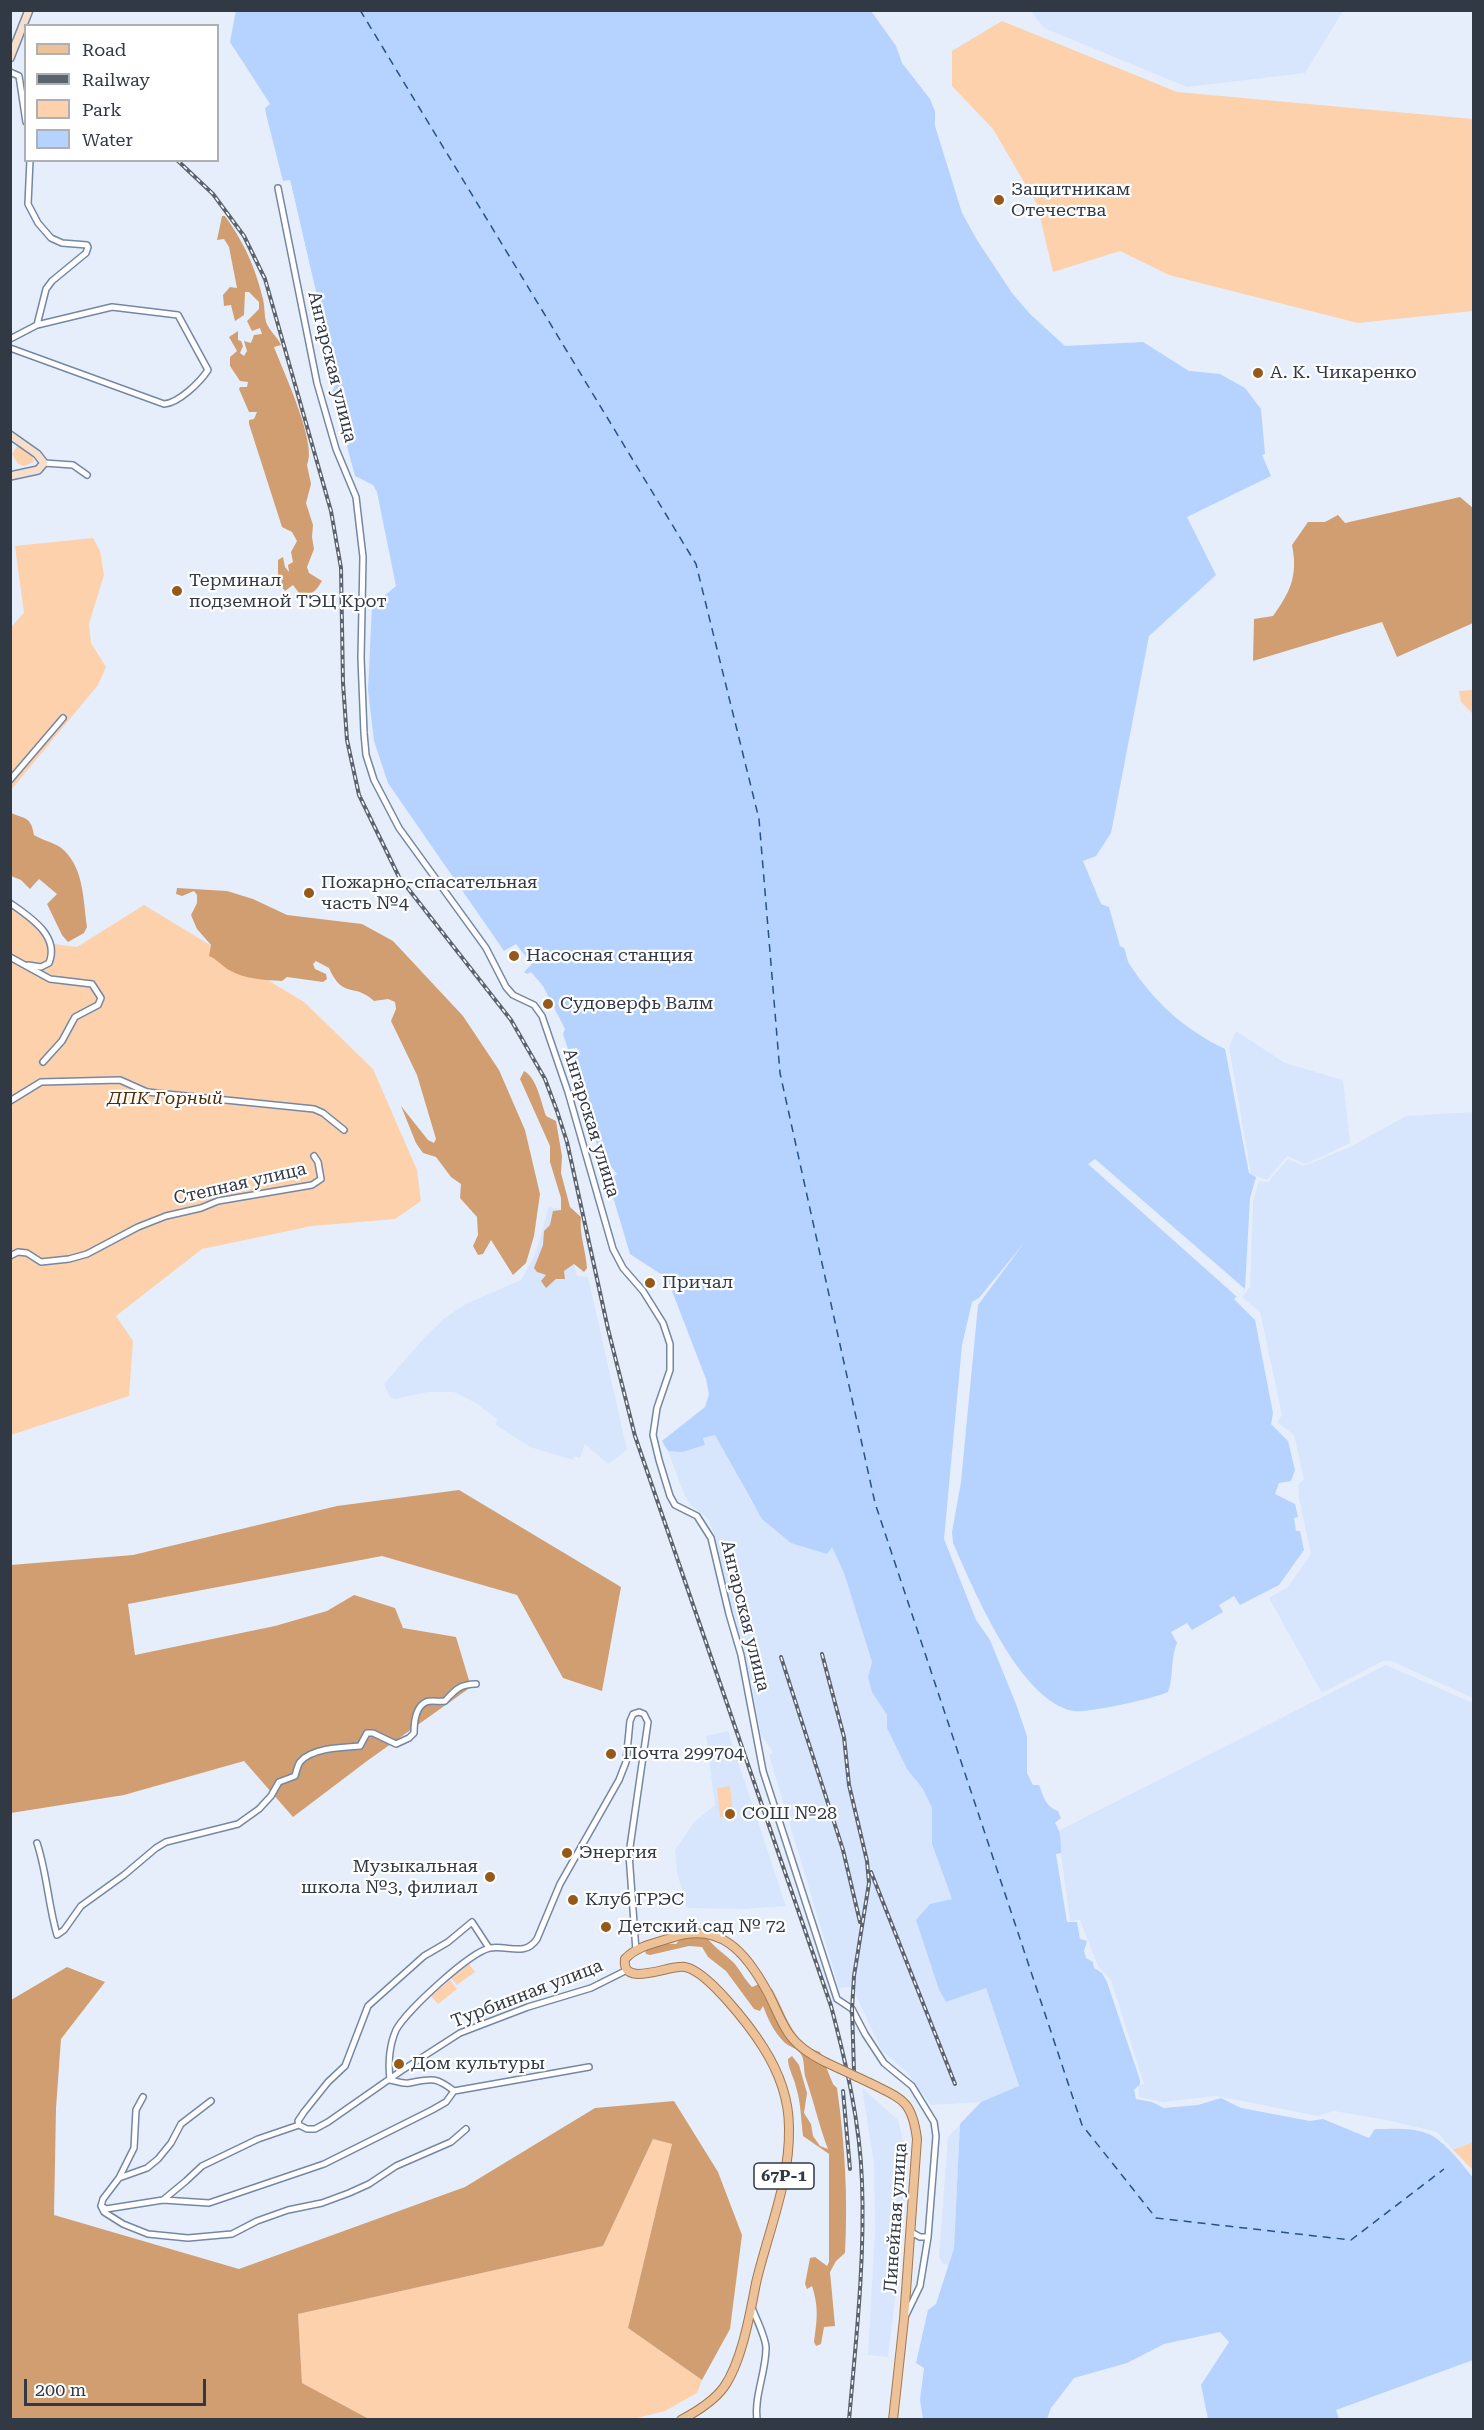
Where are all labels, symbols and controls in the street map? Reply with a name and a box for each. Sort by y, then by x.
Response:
legend [24,24,219,162]
text: Road [82,39,126,60]
text: Railway [82,69,150,90]
text: Park [82,99,122,120]
text: Water [82,129,133,150]
place label: Защитникам Отечества [1011,179,1130,222]
marker: Защитникам Отечества [992,193,1006,207]
street label: Ангарская улица [303,289,361,445]
place label: А. К. Чикаренко [1270,362,1417,384]
marker: А. К. Чикаренко [1251,366,1265,380]
place label: Терминал подземной ТЭЦ Крот [189,570,387,612]
marker: Терминал подземной ТЭЦ Крот [170,584,184,598]
place label: Пожарно-спасательная часть №4 [321,872,538,914]
marker: Пожарно-спасательная часть №4 [302,886,316,900]
place label: Насосная станция [526,945,693,967]
marker: Насосная станция [507,949,521,963]
place label: Судоверфь Валм [560,993,713,1015]
marker: Судоверфь Валм [541,997,555,1011]
street label: Ангарская улица [558,1046,624,1200]
park label: ДПК Горный [107,1088,223,1110]
street label: Степная улица [172,1158,308,1210]
place label: Причал [662,1272,733,1294]
marker: Причал [643,1276,657,1290]
street label: Ангарская улица [716,1538,774,1694]
place label: Почта 299704 [623,1743,744,1765]
marker: Почта 299704 [604,1747,618,1761]
place label: СОШ №28 [742,1803,837,1825]
marker: СОШ №28 [723,1807,737,1821]
place label: Энергия [579,1842,657,1864]
marker: Энергия [560,1846,574,1860]
place label: Музыкальная школа №3, филиал [301,1856,478,1898]
marker: Музыкальная школа №3, филиал [483,1870,497,1884]
place label: Клуб ГРЭС [585,1889,684,1911]
marker: Клуб ГРЭС [566,1893,580,1907]
place label: Детский сад № 72 [618,1916,786,1938]
marker: Детский сад № 72 [599,1920,613,1934]
street label: Турбинная улица [448,1955,606,2033]
place label: Дом культуры [411,2053,545,2075]
marker: Дом культуры [392,2057,406,2071]
street label: Линейная улица [880,2142,912,2294]
road number: 67Р-1 [754,2163,814,2189]
scale bar [27,2367,208,2405]
text: 200 m [35,2379,86,2400]

